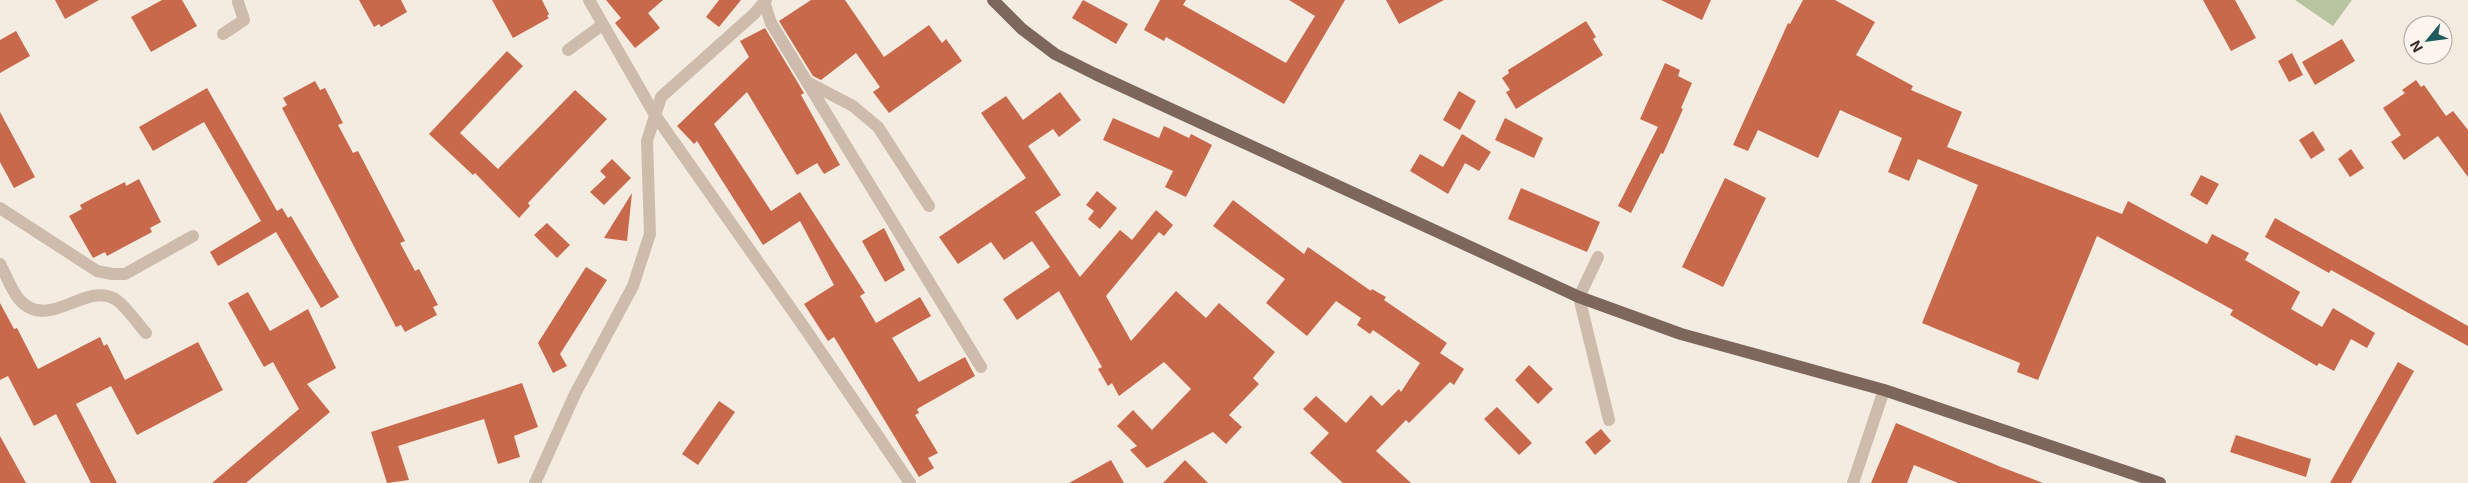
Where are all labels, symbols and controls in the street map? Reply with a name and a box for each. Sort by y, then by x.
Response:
north arrow [2403,15,2453,65]
text: N [2406,38,2426,55]

